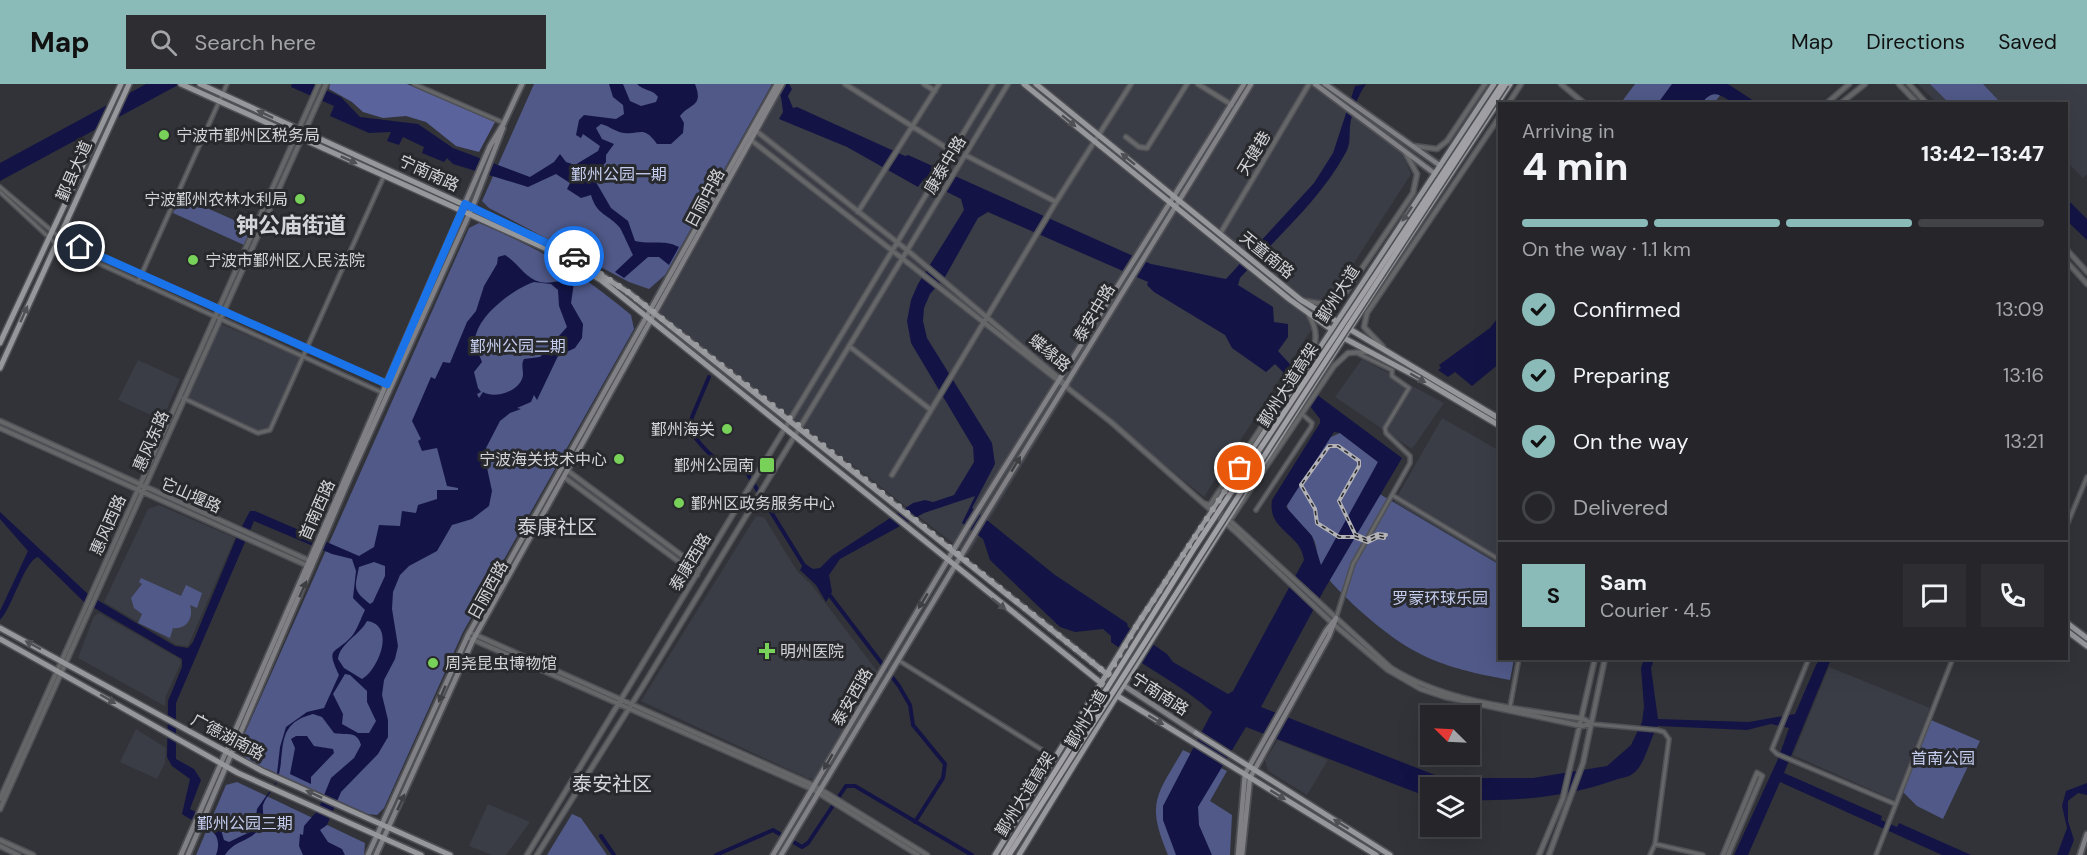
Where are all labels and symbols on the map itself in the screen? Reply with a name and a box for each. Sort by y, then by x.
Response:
one-way arrow [256,109,274,119]
one-way arrow [1061,114,1077,127]
place label: 宁波市鄞州区税务局 [176,125,320,146]
street label: 天健巷 [1233,127,1275,179]
marker: 宁波市鄞州区税务局 [157,128,171,142]
street label: 康泰中路 [920,132,970,198]
street label: 鄞县大道 [51,137,97,205]
street label: 宁南南路 [396,150,462,196]
one-way arrow [1120,153,1136,166]
one-way arrow [341,156,358,165]
park label: 鄞州公园一期 [571,164,667,185]
street label: 日丽中路 [681,165,729,231]
place label: 宁波鄞州农林水利局 [144,189,288,210]
marker: 宁波鄞州农林水利局 [293,192,307,206]
one-way arrow [1402,206,1413,223]
district label: 钟公庙街道 [236,211,346,240]
pin [54,221,105,272]
courier [544,226,604,286]
street label: 天童南路 [1236,227,1298,283]
place label: 宁波市鄞州区人民法院 [205,250,365,271]
marker: 宁波市鄞州区人民法院 [186,253,200,267]
street label: 鄞州大道 [1312,261,1364,327]
street label: 泰安中路 [1069,280,1119,346]
one-way arrow [19,305,29,323]
street label: 蝶缘路 [1025,330,1075,376]
park label: 鄞州公园二期 [470,336,566,357]
street label: 鄞州大道高架 [1253,339,1323,431]
one-way arrow [1410,373,1427,383]
street label: 惠风东路 [128,407,174,475]
place label: 鄞州海关 [651,419,715,440]
marker: 鄞州海关 [720,422,734,436]
pin [1214,442,1265,493]
place label: 宁波海关技术中心 [479,449,607,470]
marker: 宁波海关技术中心 [612,452,626,466]
place label: 鄞州公园南 [674,455,754,476]
marker: 鄞州公园南 [758,456,776,474]
one-way arrow [1011,456,1022,472]
street label: 它山堰路 [157,472,225,518]
street label: 首南西路 [294,476,340,544]
street label: 惠风西路 [85,491,131,559]
place label: 鄞州区政务服务中心 [691,493,835,514]
marker: 鄞州区政务服务中心 [672,496,686,510]
district label: 泰康社区 [517,514,597,540]
street label: 泰康西路 [665,529,715,595]
street label: 日丽西路 [463,557,513,623]
one-way arrow [298,581,307,598]
park label: 罗蒙环球乐园 [1392,588,1488,609]
one-way arrow [917,593,928,609]
one-way arrow [992,597,1007,609]
one-way arrow [24,640,41,650]
place label: 明州医院 [780,641,844,662]
marker: 明州医院 [758,642,776,660]
place label: 周尧昆虫博物馆 [445,653,557,674]
marker: 周尧昆虫博物馆 [426,656,440,670]
street label: 泰安西路 [827,664,877,730]
street label: 宁南南路 [1127,668,1193,720]
one-way arrow [437,685,447,703]
street label: 鄞州大道 [1061,686,1111,752]
one-way arrow [100,694,117,704]
north arrow [1420,705,1480,765]
street label: 广德湖南路 [188,709,268,765]
one-way arrow [1148,714,1164,725]
street label: 鄞州大道高架 [991,748,1059,840]
park label: 首南公园 [1911,748,1975,769]
one-way arrow [823,754,834,770]
district label: 泰安社区 [572,771,652,797]
one-way arrow [304,789,322,799]
one-way arrow [1270,789,1286,800]
one-way arrow [396,793,405,810]
park label: 鄞州公园三期 [197,813,293,834]
one-way arrow [1333,818,1349,829]

